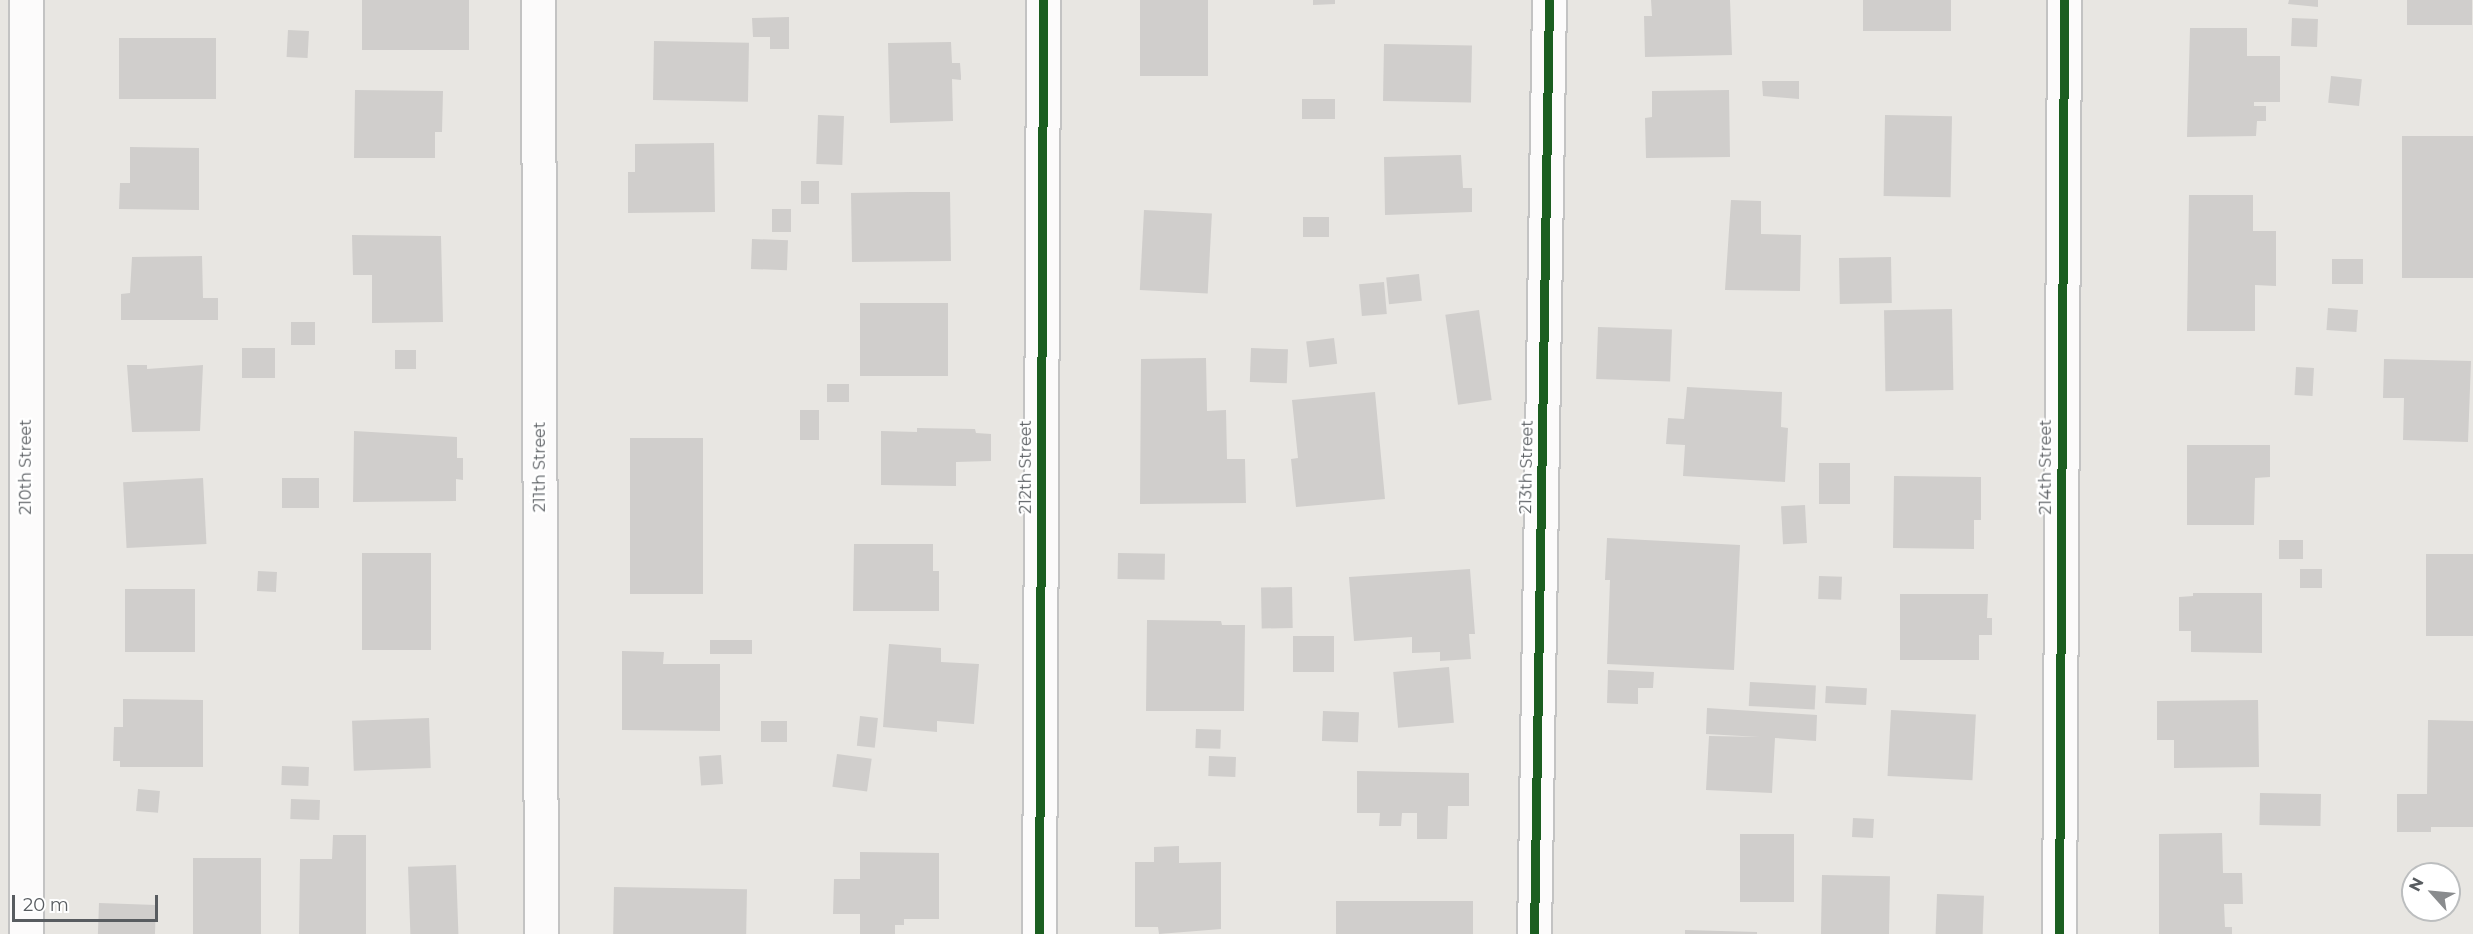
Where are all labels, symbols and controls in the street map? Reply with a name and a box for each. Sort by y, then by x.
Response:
street label: 210th Street [16,419,36,515]
street label: 214th Street [2036,419,2056,515]
street label: 212th Street [1016,420,1036,514]
street label: 213th Street [1517,420,1537,514]
street label: 211th Street [530,422,550,512]
north arrow [2401,862,2461,922]
text: N [2405,874,2428,895]
scale bar [15,883,160,921]
text: 20 m [23,894,69,916]

